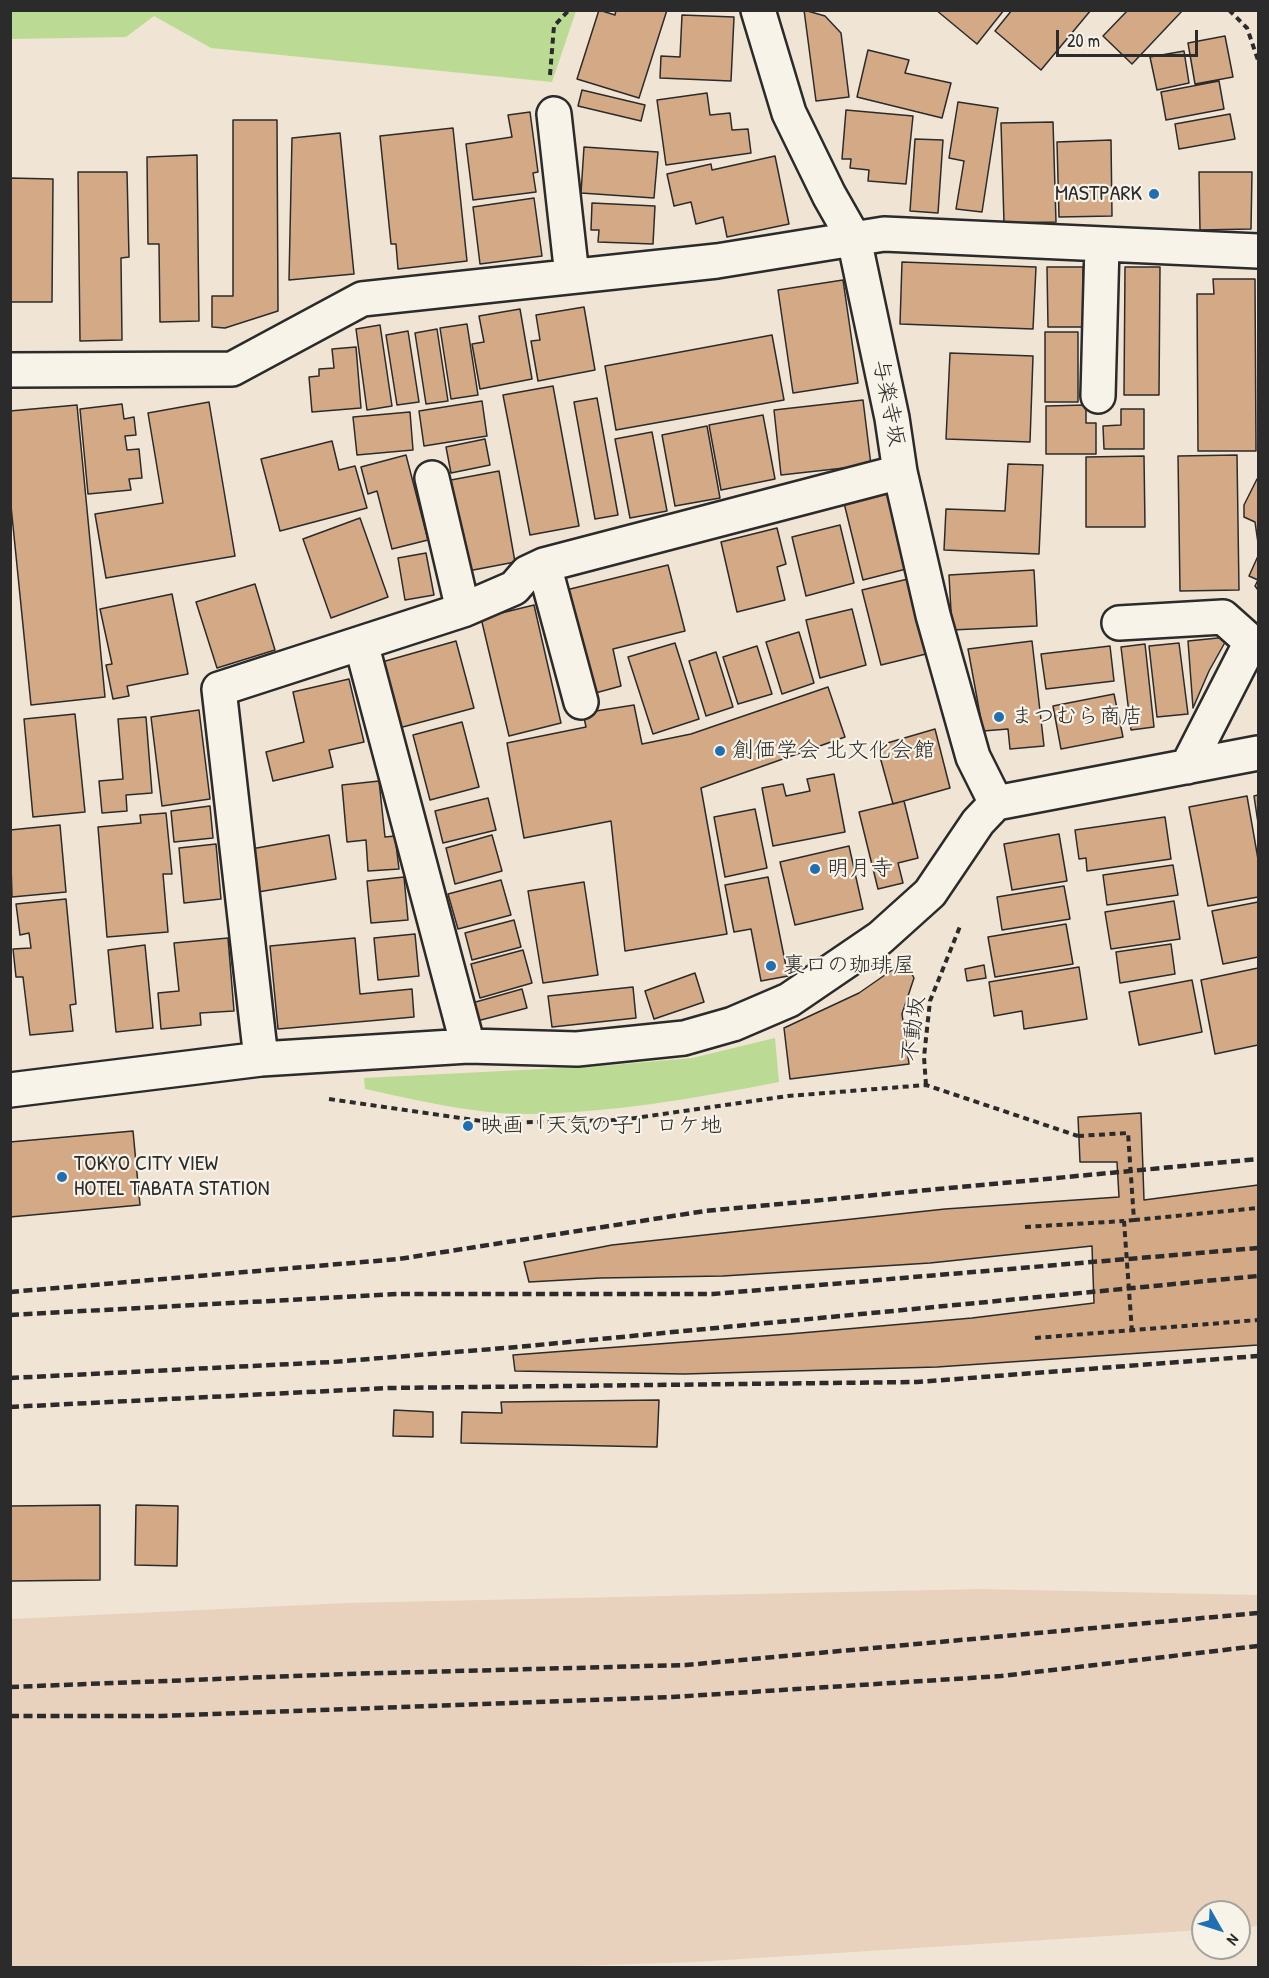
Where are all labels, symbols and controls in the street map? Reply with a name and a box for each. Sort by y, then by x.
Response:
scale bar [1059,18,1202,56]
text: 20 m [1067,28,1100,53]
place label: MASTPARK [1055,181,1142,207]
marker: MASTPARK [1147,187,1161,201]
street label: 与楽寺坂 [867,357,909,449]
place label: まつむら商店 [1011,704,1143,730]
marker: まつむら商店 [992,710,1006,724]
place label: 創価学会 北文化会館 [732,738,935,764]
marker: 創価学会 北文化会館 [713,744,727,758]
place label: 明月寺 [827,856,893,882]
marker: 明月寺 [808,862,822,876]
place label: 裏口の珈琲屋 [783,953,915,979]
marker: 裏口の珈琲屋 [764,959,778,973]
street label: 不動坂 [897,995,931,1063]
place label: 映画「天気の子」ロケ地 [480,1113,722,1139]
marker: 映画「天気の子」ロケ地 [461,1119,475,1133]
place label: TOKYO CITY VIEW HOTEL TABATA STATION [74,1151,269,1202]
marker: TOKYO CITY VIEW HOTEL TABATA STATION [55,1170,69,1184]
north arrow [1191,1900,1251,1960]
text: N [1222,1930,1245,1950]

